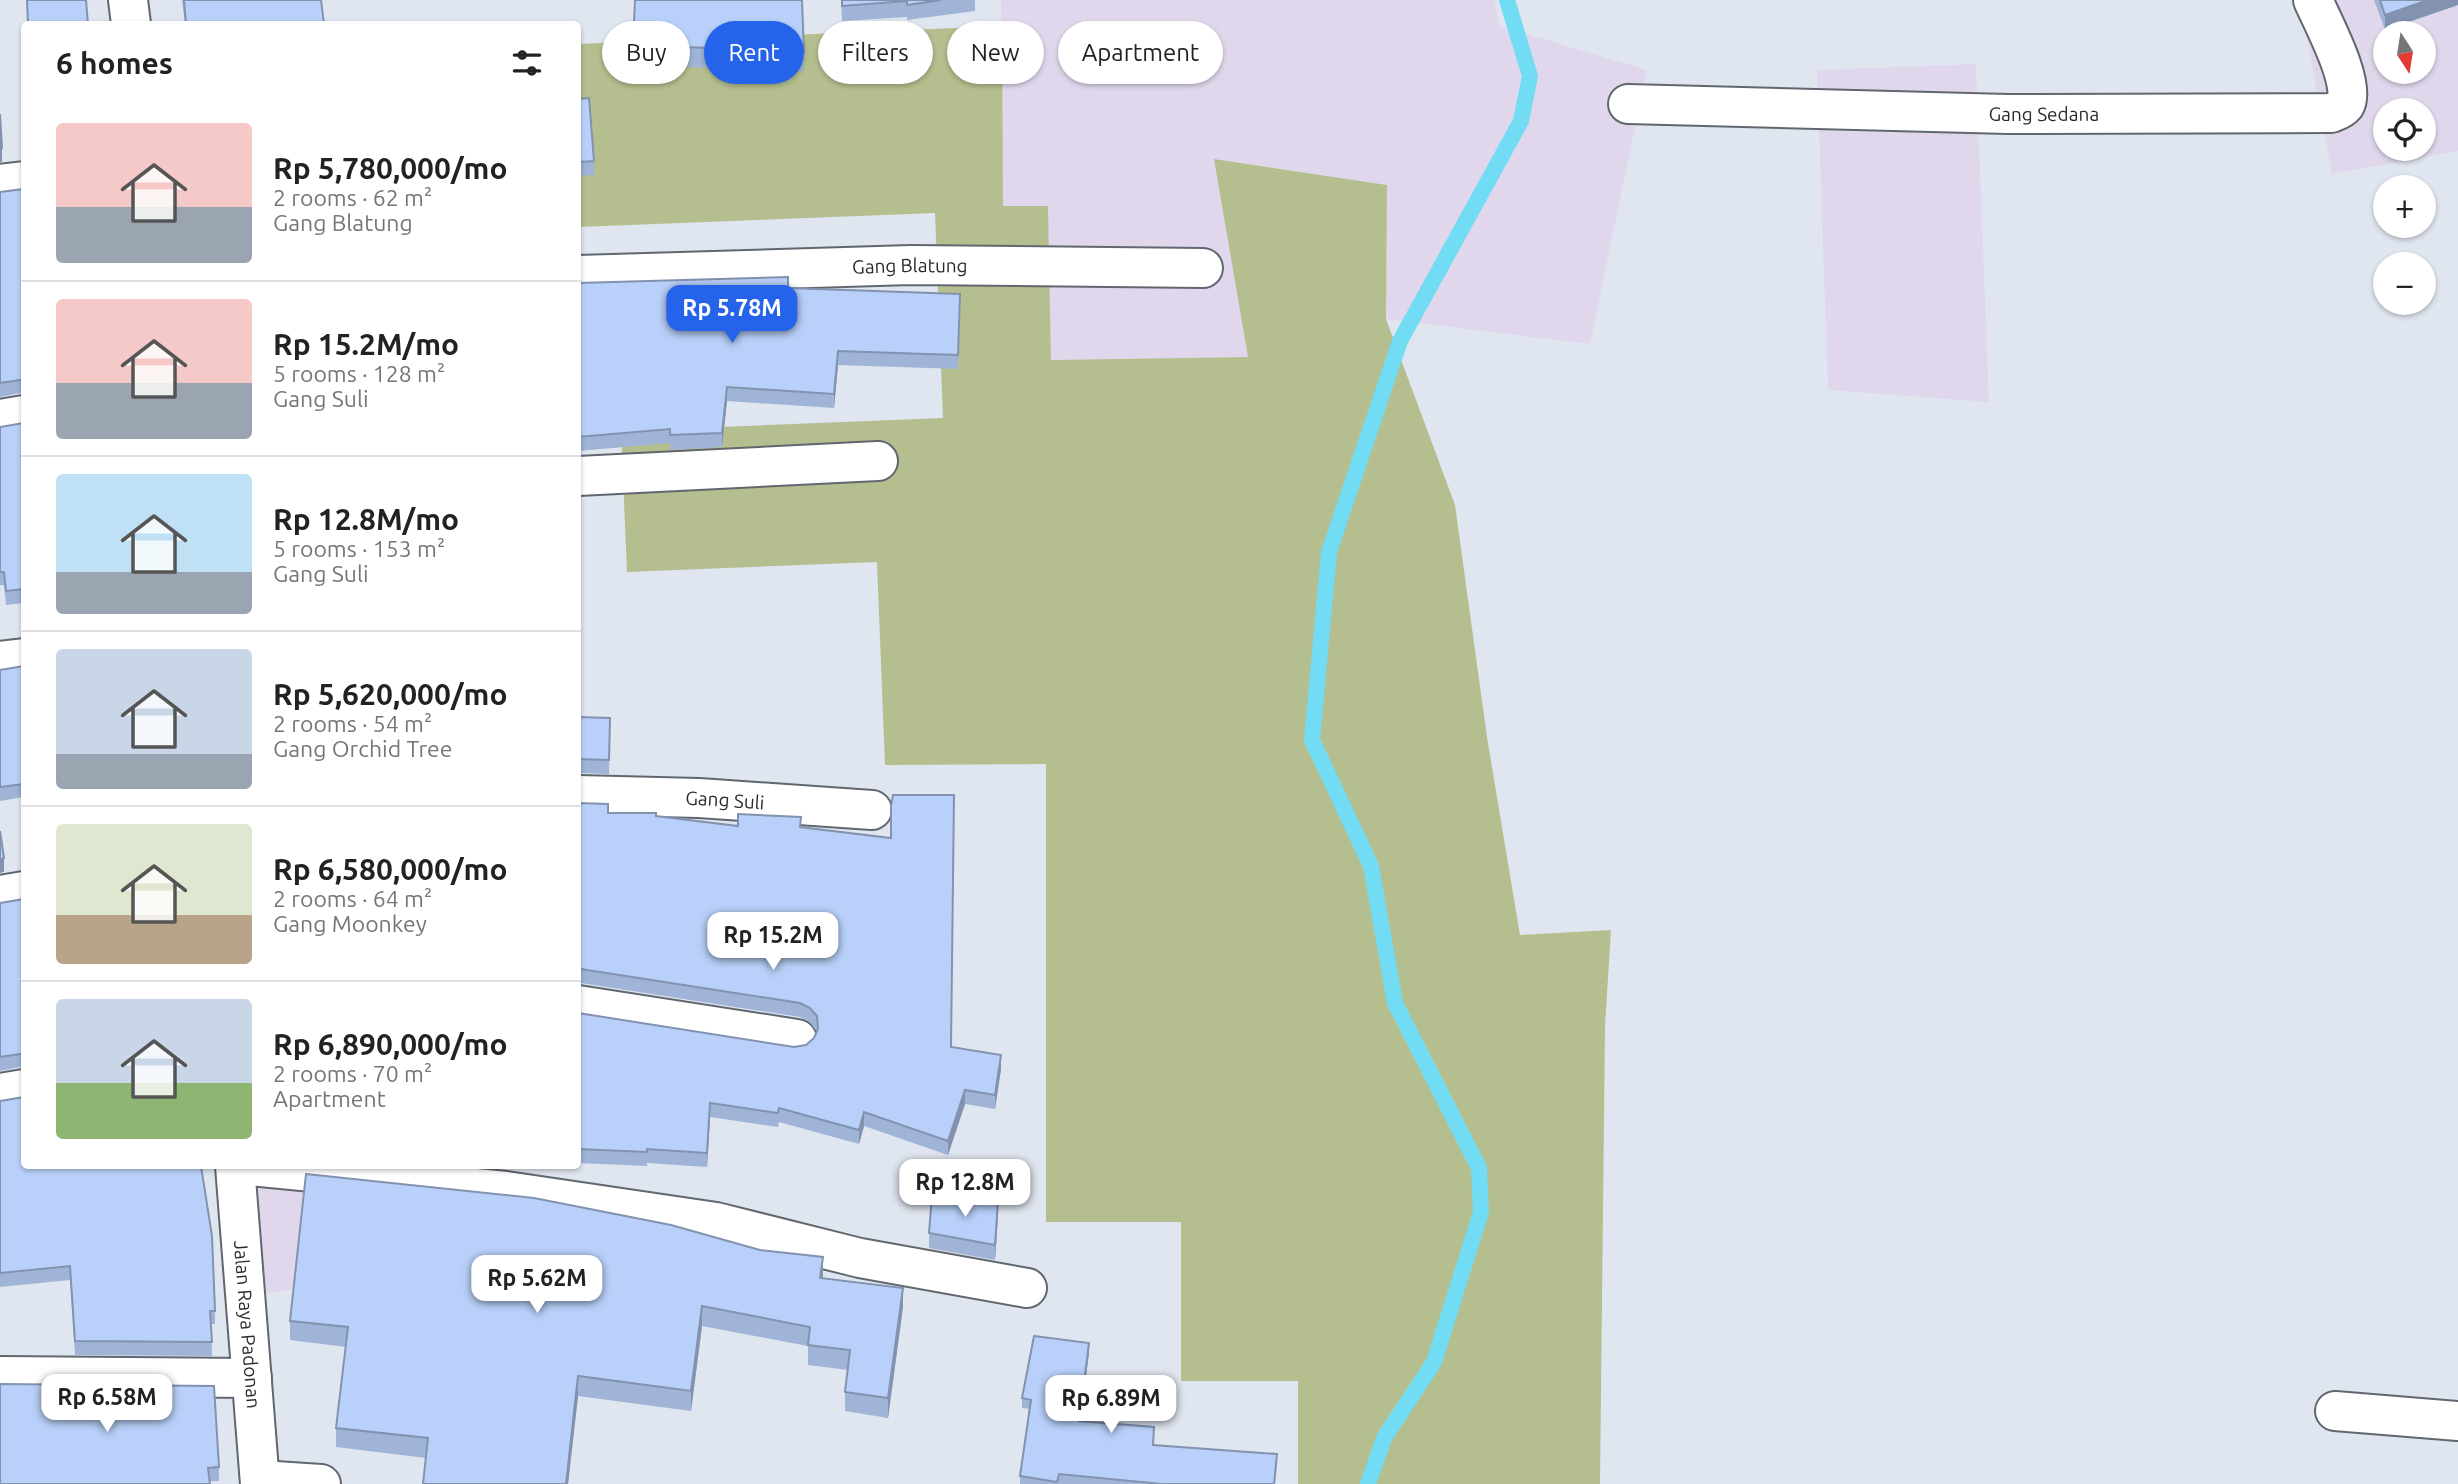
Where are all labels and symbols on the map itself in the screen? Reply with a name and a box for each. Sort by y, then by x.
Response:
north arrow [2373,21,2436,84]
street label: Gang Sedana [1988,102,2099,125]
street label: Gang Blatung [852,254,968,278]
pin: Rp 5.78M [660,286,804,345]
street label: Gang Suli [685,787,765,814]
pin: Rp 15.2M [701,912,845,972]
pin: Rp 12.8M [893,1160,1037,1219]
street label: Jalan Raya Padonan [230,1240,265,1409]
pin: Rp 5.62M [465,1256,609,1315]
pin: Rp 6.58M [35,1374,179,1434]
pin: Rp 6.89M [1039,1376,1183,1435]

